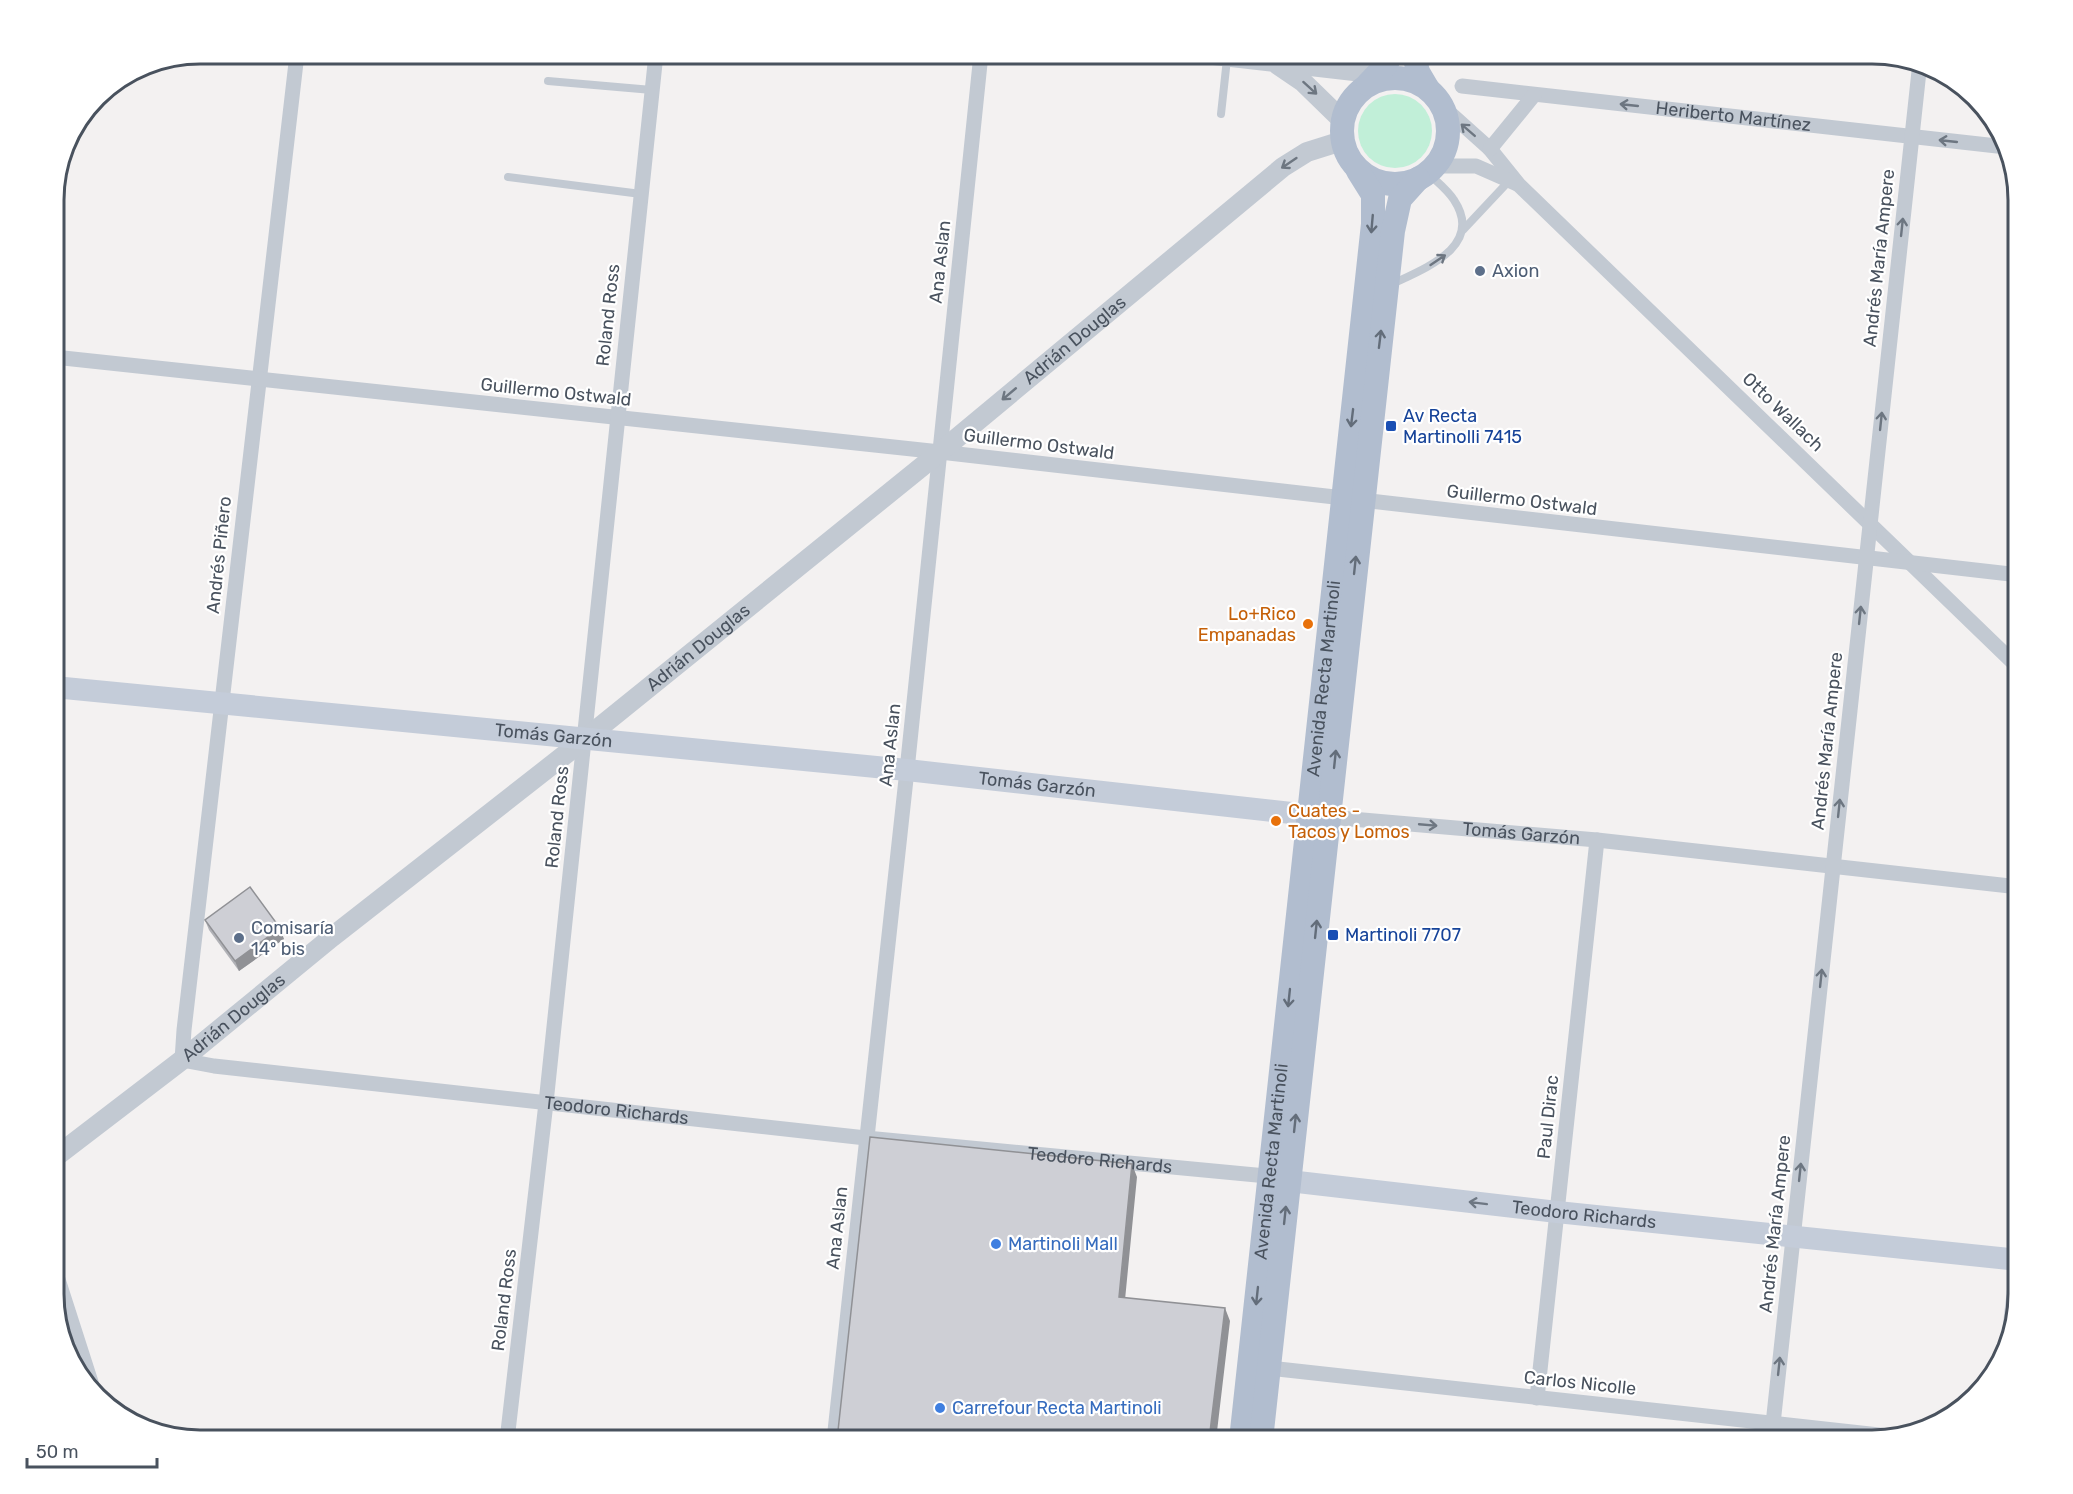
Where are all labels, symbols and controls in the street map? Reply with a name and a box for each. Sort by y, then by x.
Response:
one-way arrow [1302,81,1317,95]
street label: Heriberto Martínez [1654,97,1812,136]
one-way arrow [1620,100,1640,111]
one-way arrow [1460,123,1475,137]
one-way arrow [1939,135,1959,146]
one-way arrow [1281,158,1298,170]
street label: Andrés María Ampere [1859,168,1899,348]
one-way arrow [1366,214,1377,234]
one-way arrow [1897,217,1908,237]
street label: Ana Aslan [925,219,955,305]
one-way arrow [1429,254,1445,266]
place label: Axion [1492,260,1539,282]
street label: Roland Ross [592,263,624,367]
marker: Axion [1473,264,1487,278]
street label: Adrián Douglas [1019,291,1131,389]
one-way arrow [1375,329,1386,349]
street label: Otto Wallach [1738,368,1828,456]
street label: Guillermo Ostwald [480,373,632,411]
one-way arrow [1001,388,1017,401]
place label: Av Recta Martinolli 7415 [1403,405,1522,448]
one-way arrow [1346,408,1357,428]
one-way arrow [1876,411,1887,431]
marker: Av Recta Martinolli 7415 [1384,419,1398,433]
street label: Guillermo Ostwald [963,424,1115,464]
street label: Guillermo Ostwald [1446,480,1598,520]
street label: Andrés Piñero [202,495,236,615]
one-way arrow [1350,555,1361,575]
street label: Avenida Recta Martinoli [1302,579,1345,778]
street label: Adrián Douglas [642,599,754,696]
place label: Lo+Rico Empanadas [1198,603,1296,646]
one-way arrow [1855,605,1866,625]
marker: Lo+Rico Empanadas [1301,617,1315,631]
street label: Andrés María Ampere [1807,651,1847,831]
street label: Ana Aslan [875,702,905,788]
street label: Tomás Garzón [494,719,613,752]
one-way arrow [1329,749,1340,769]
street label: Roland Ross [541,765,573,869]
street label: Tomás Garzón [977,767,1097,802]
one-way arrow [1834,799,1845,819]
place label: Cuates - Tacos y Lomos [1288,800,1410,843]
marker: Cuates - Tacos y Lomos [1269,814,1283,828]
street label: Tomás Garzón [1462,818,1581,850]
one-way arrow [1418,820,1438,831]
place label: Comisaría 14º bis [251,917,334,960]
one-way arrow [1311,920,1322,939]
place label: Martinoli 7707 [1345,924,1461,946]
marker: Martinoli 7707 [1326,928,1340,942]
marker: Comisaría 14º bis [232,931,246,945]
one-way arrow [1816,968,1827,988]
street label: Adrián Douglas [178,969,290,1066]
one-way arrow [1284,988,1295,1008]
street label: Avenida Recta Martinoli [1250,1062,1293,1261]
street label: Paul Dirac [1533,1074,1563,1160]
street label: Teodoro Richards [543,1092,690,1129]
one-way arrow [1290,1113,1301,1133]
street label: Andrés María Ampere [1755,1134,1795,1314]
street label: Teodoro Richards [1027,1142,1173,1178]
one-way arrow [1795,1162,1806,1182]
street label: Ana Aslan [822,1185,852,1271]
street label: Teodoro Richards [1511,1196,1657,1233]
one-way arrow [1469,1197,1489,1208]
one-way arrow [1280,1205,1291,1225]
place label: Martinoli Mall [1008,1233,1118,1255]
marker: Martinoli Mall [989,1237,1003,1251]
street label: Roland Ross [487,1248,521,1352]
one-way arrow [1251,1285,1262,1305]
one-way arrow [1774,1356,1785,1376]
street label: Carlos Nicolle [1523,1366,1637,1400]
place label: Carrefour Recta Martinoli [952,1397,1162,1419]
marker: Carrefour Recta Martinoli [933,1401,947,1415]
scale bar [27,1431,158,1469]
text: 50 m [36,1441,79,1463]

